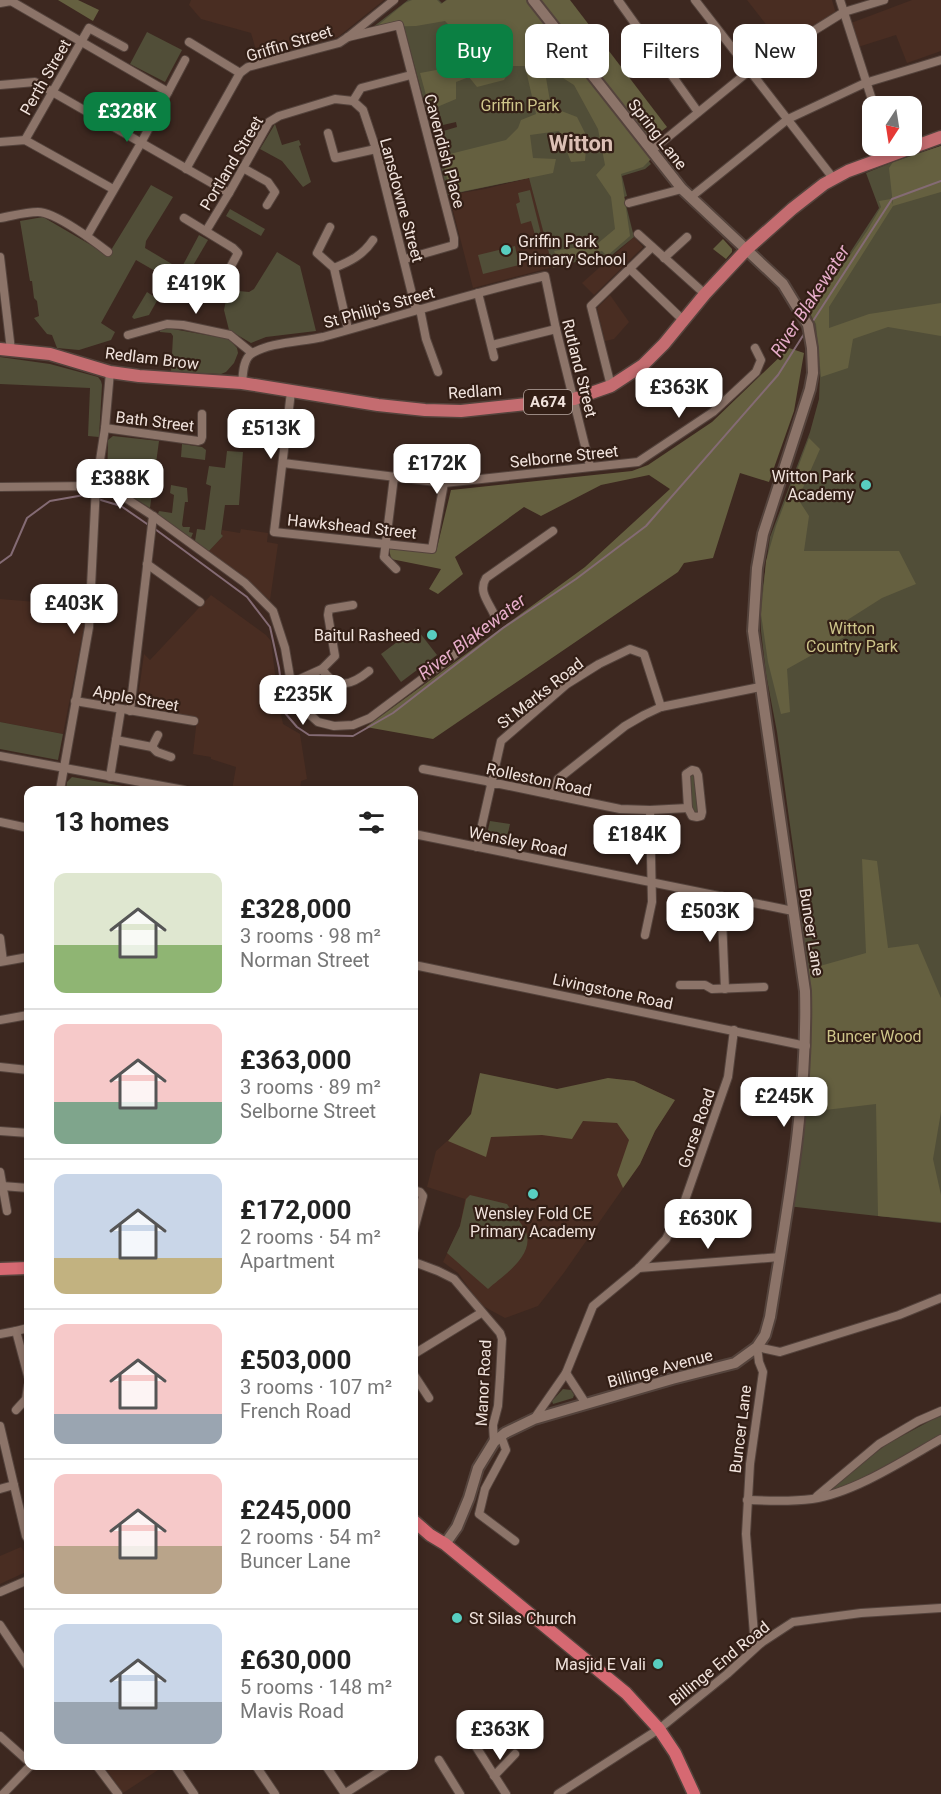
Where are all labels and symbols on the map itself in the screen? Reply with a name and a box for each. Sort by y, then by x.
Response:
street label: Griffin Street [244,21,334,66]
street label: Perth Street [16,36,75,119]
pin: £328K [85,92,169,143]
street label: Cavendish Place [420,92,469,210]
street label: Spring Lane [624,95,691,173]
park label: Griffin Park [481,96,560,115]
north arrow [862,96,922,156]
street label: Portland Street [196,113,267,214]
district label: Witton [549,131,613,156]
street label: Lansdowne Street [376,136,427,264]
place label: Griffin Park Primary School [518,232,626,269]
water label: River Blakewater [766,240,854,361]
marker: Griffin Park Primary School [499,243,513,257]
pin: £419K [154,264,238,315]
street label: St Philip's Street [321,283,437,332]
street label: Rutland Street [558,317,601,419]
street label: Redlam Brow [104,343,200,374]
pin: £363K [637,368,721,419]
street label: Redlam [447,380,503,403]
road number: A674 [524,390,572,414]
street label: Bath Street [115,407,195,436]
pin: £513K [229,409,313,460]
street label: Selborne Street [509,441,619,472]
pin: £172K [395,444,479,495]
pin: £388K [78,459,162,510]
place label: Witton Park Academy [771,467,855,504]
marker: Witton Park Academy [859,478,873,492]
street label: Hawkshead Street [286,510,417,543]
pin: £403K [32,584,116,635]
water label: River Blakewater [414,589,530,684]
park label: Witton Country Park [806,619,899,656]
place label: Baitul Rasheed [314,626,420,645]
marker: Baitul Rasheed [425,628,439,642]
street label: St Marks Road [494,654,587,733]
pin: £235K [261,675,345,726]
street label: Apple Street [91,682,180,715]
street label: Rolleston Road [484,759,593,800]
pin: £184K [595,815,679,866]
street label: Wensley Road [467,823,569,860]
street label: Buncer Lane [795,887,828,977]
pin: £503K [668,892,752,943]
street label: Livingstone Road [551,969,675,1014]
park label: Buncer Wood [826,1027,922,1046]
pin: £245K [742,1077,826,1128]
street label: Gorse Road [674,1086,719,1170]
marker: Wensley Fold CE Primary Academy [526,1187,540,1201]
pin: £630K [666,1199,750,1250]
place label: Wensley Fold CE Primary Academy [470,1204,596,1241]
street label: Manor Road [472,1339,495,1427]
street label: Billinge Avenue [605,1345,715,1392]
street label: Buncer Lane [726,1384,755,1474]
place label: St Silas Church [469,1609,576,1628]
marker: St Silas Church [450,1611,464,1625]
street label: Billinge End Road [665,1617,773,1710]
place label: Masjid E Vali [555,1655,646,1674]
marker: Masjid E Vali [651,1657,665,1671]
pin: £363K [458,1710,542,1761]

